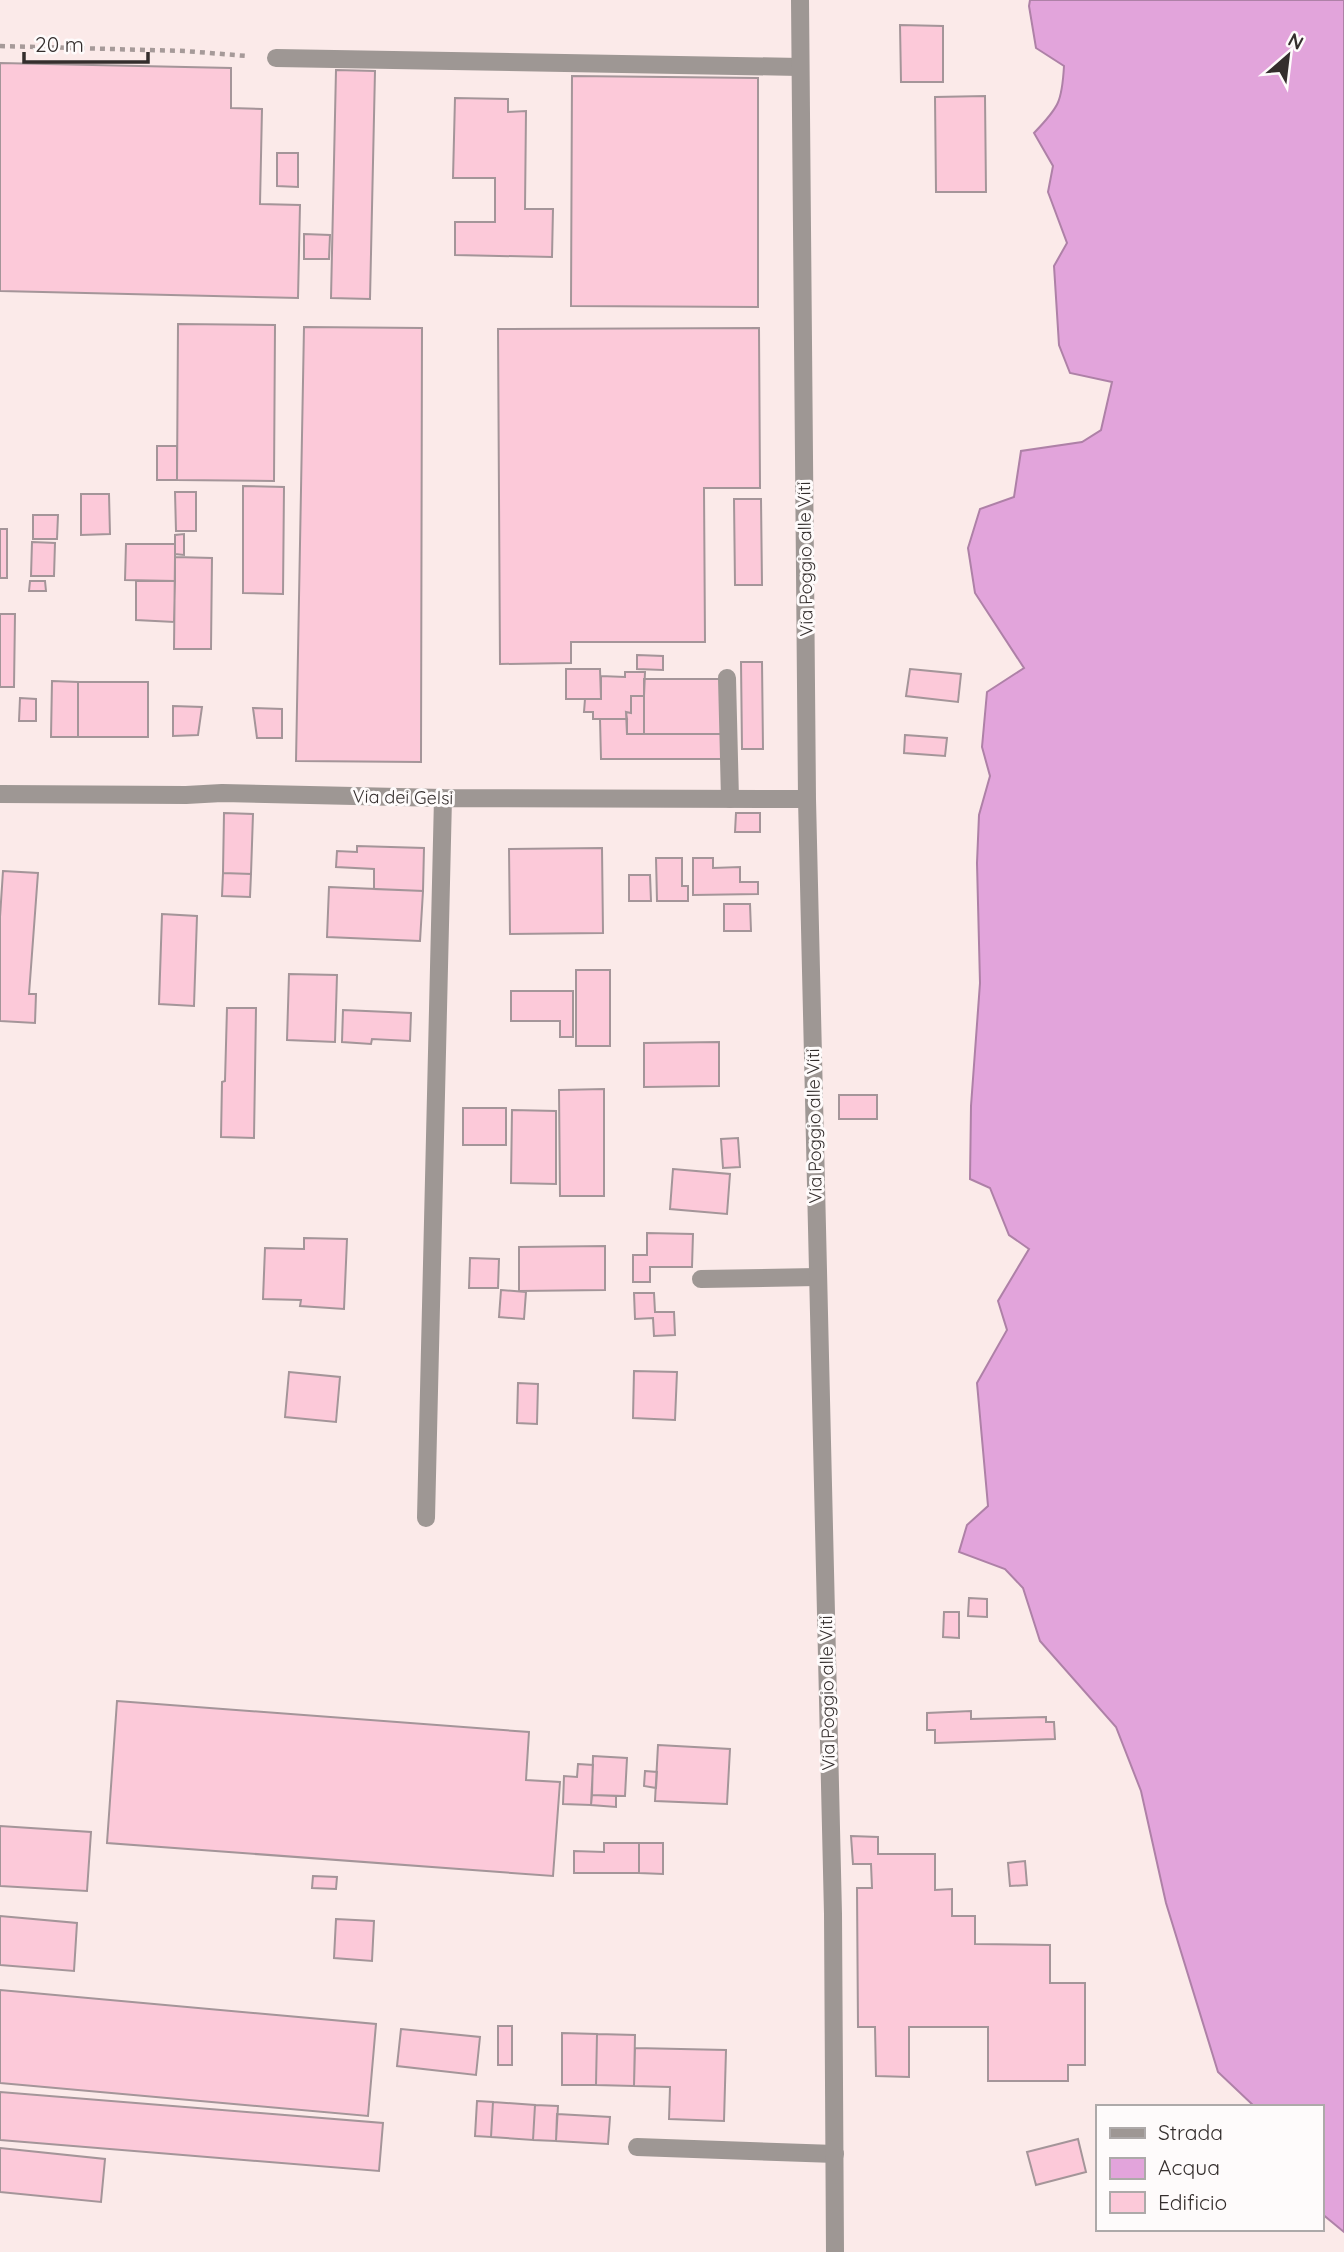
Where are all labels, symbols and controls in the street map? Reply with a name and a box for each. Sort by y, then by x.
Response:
scale bar [24,21,149,65]
north arrow [1253,21,1323,91]
text: N [1284,27,1308,55]
text: 20 m [35,31,84,57]
street label: Via Poggio alle Viti [792,481,818,637]
street label: Via dei Gelsi [353,785,453,809]
street label: Via Poggio alle Viti [801,1048,827,1204]
street label: Via Poggio alle Viti [814,1615,840,1771]
legend [1096,2105,1323,2231]
text: Strada [1158,2119,1223,2145]
text: Acqua [1158,2154,1220,2180]
text: Edificio [1158,2189,1227,2215]

